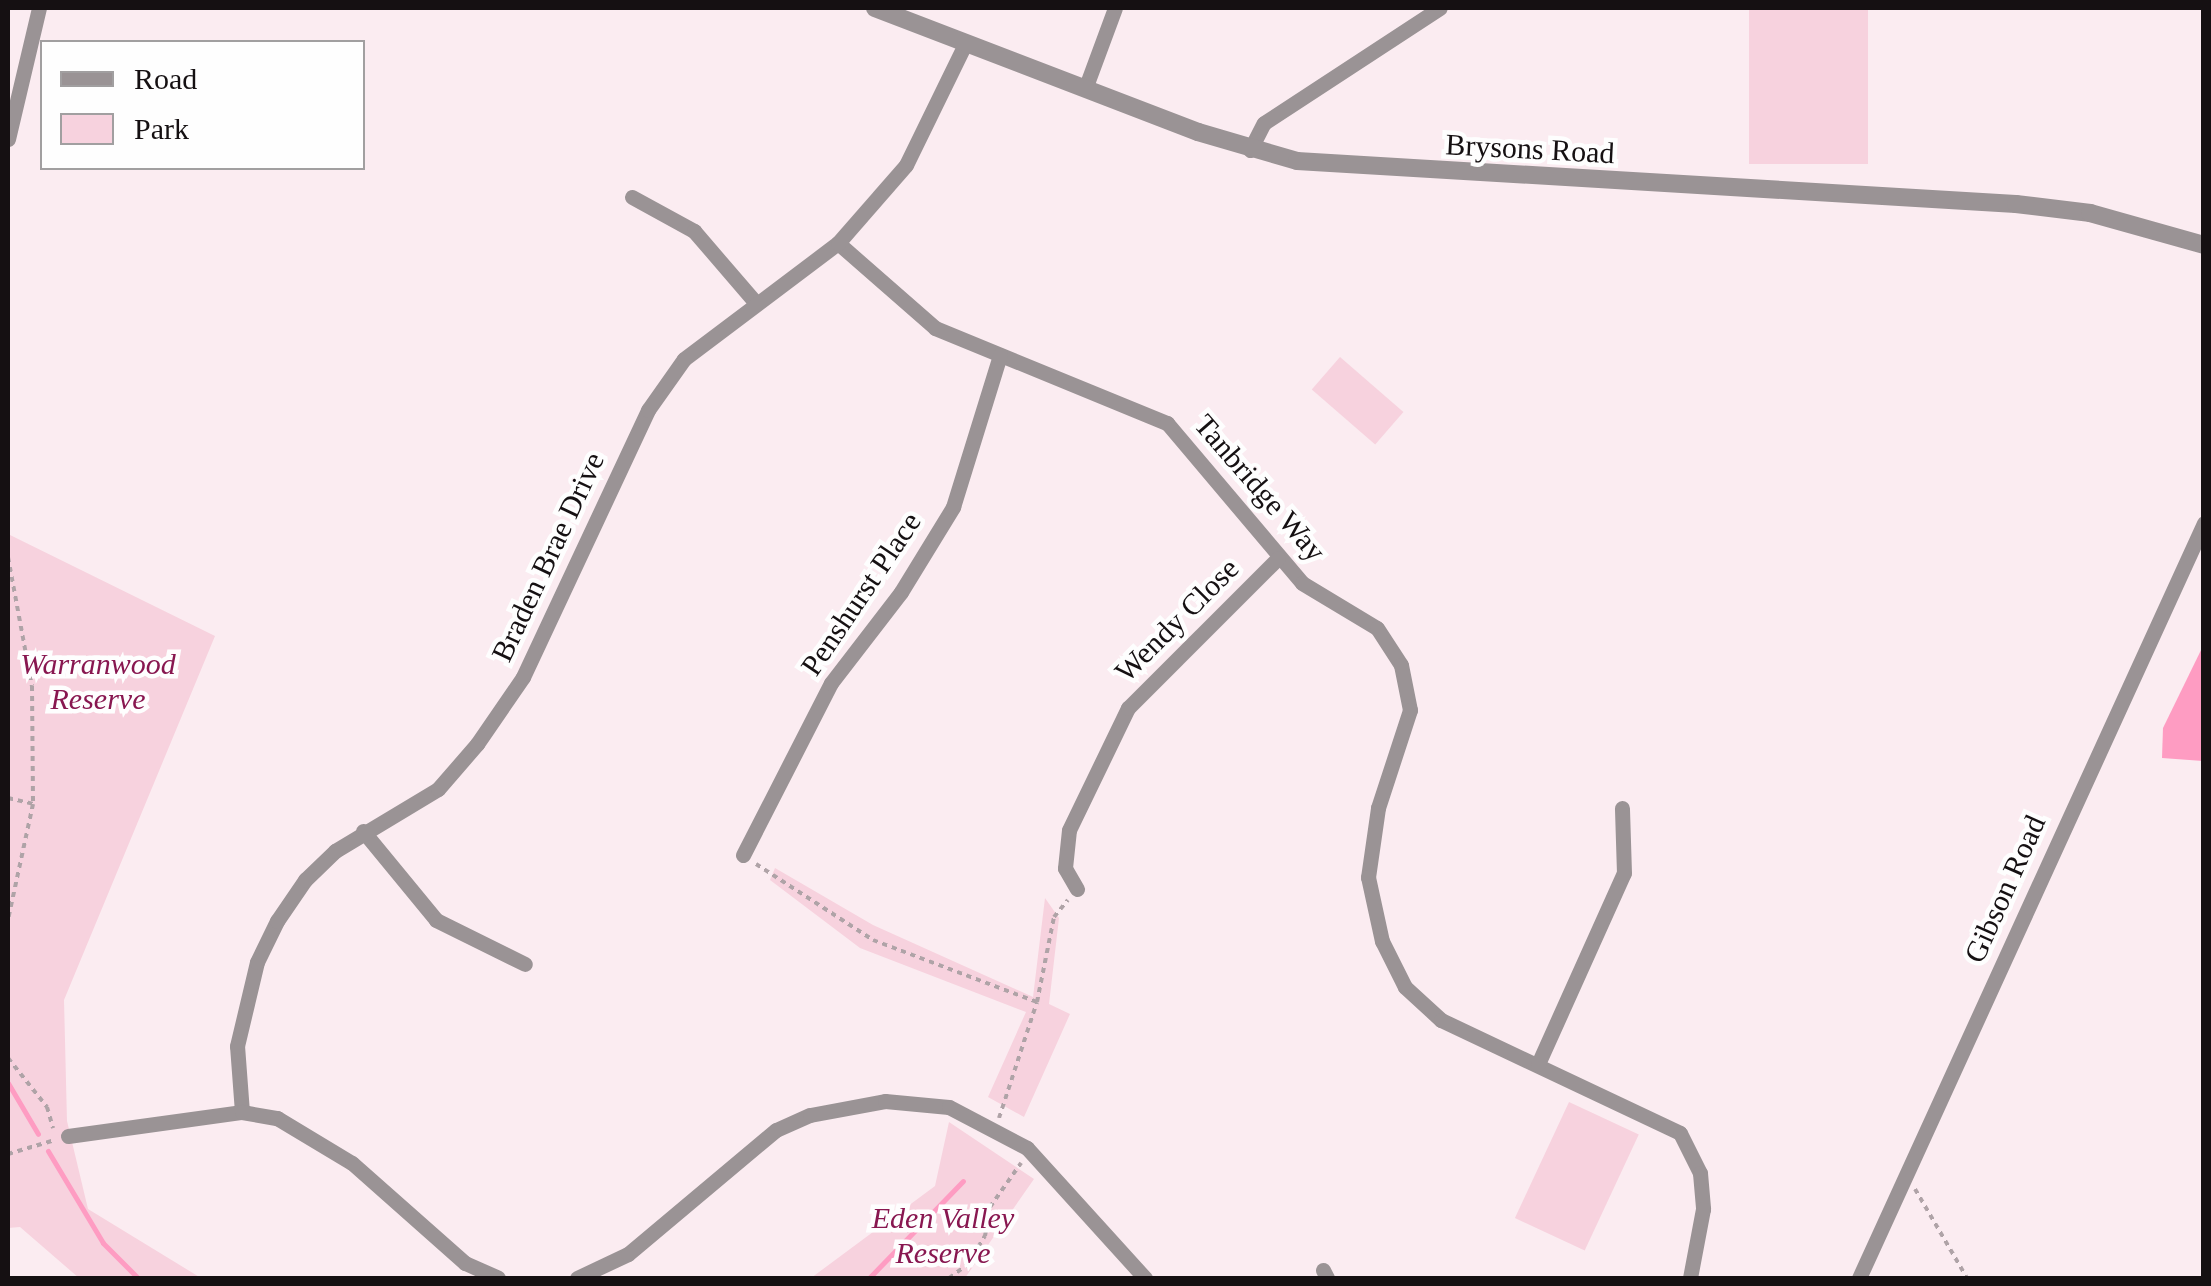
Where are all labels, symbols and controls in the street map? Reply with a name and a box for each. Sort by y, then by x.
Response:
legend [40,40,365,170]
text: Road [134,62,197,95]
text: Park [134,112,189,145]
street label: Brysons Road [1445,127,1615,171]
street label: Tanbridge Way [1186,407,1334,569]
street label: Braden Brae Drive [484,447,612,667]
street label: Penshurst Place [793,506,929,682]
street label: Wendy Close [1108,551,1246,689]
park label: Warranwood Reserve [20,646,176,716]
street label: Gibson Road [1957,810,2053,968]
park label: Eden Valley Reserve [872,1200,1014,1270]

